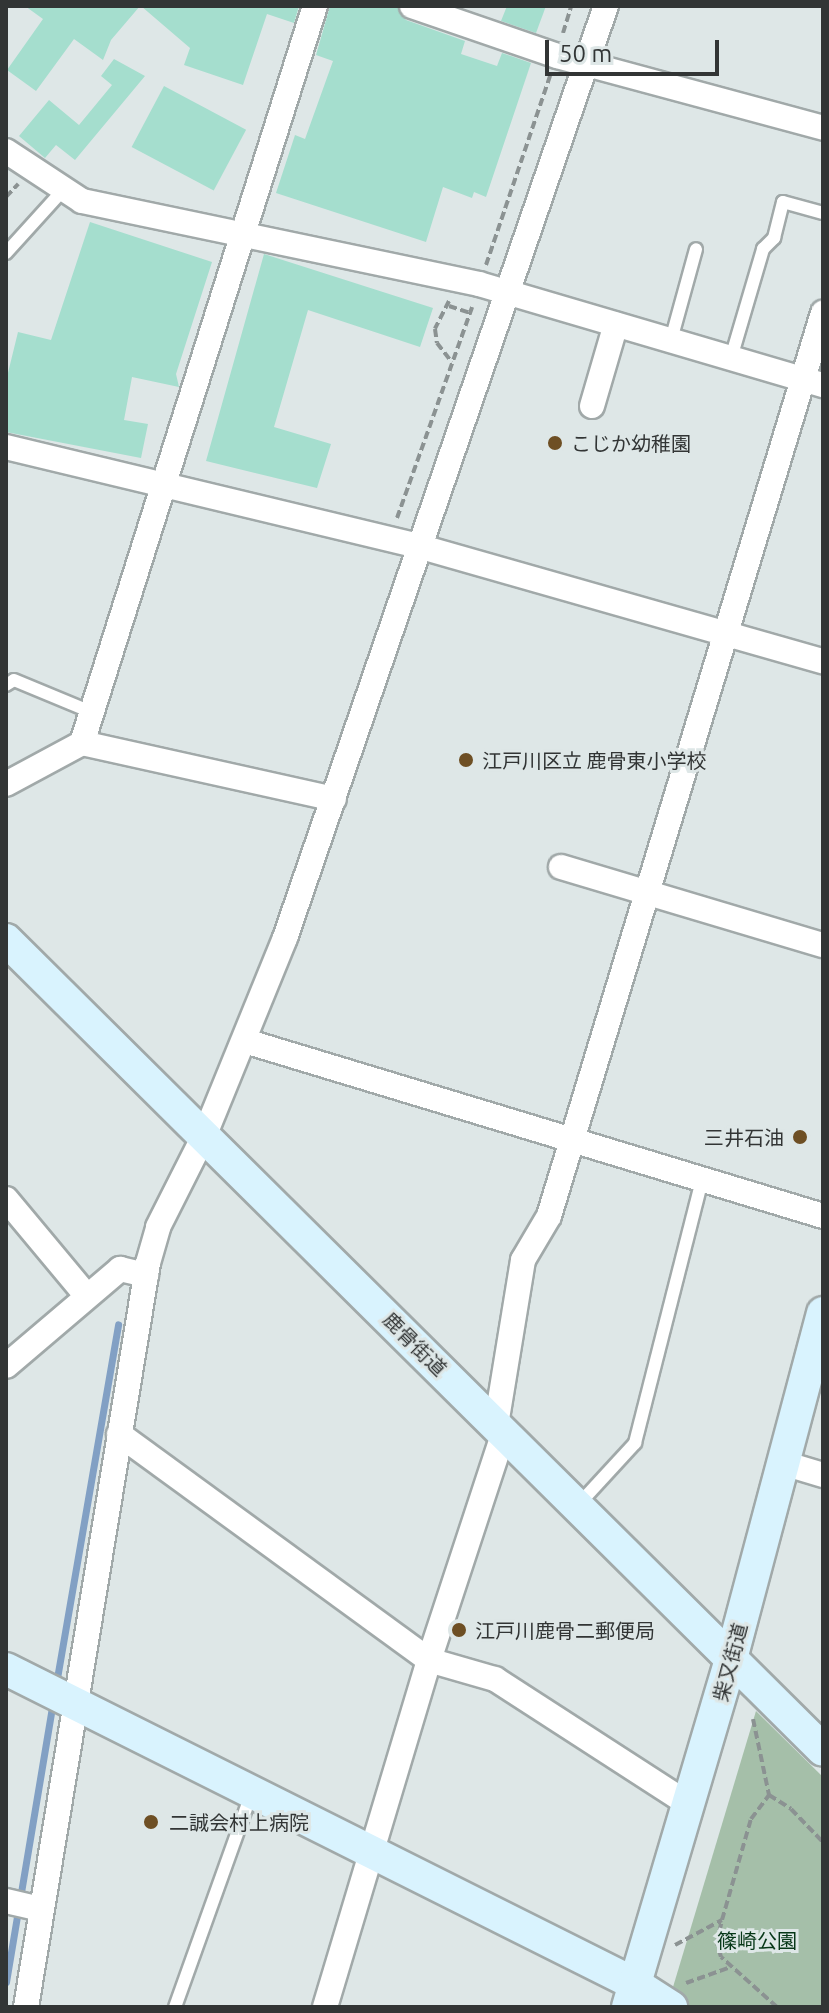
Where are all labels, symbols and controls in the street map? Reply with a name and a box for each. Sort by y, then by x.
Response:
scale bar [549,24,723,74]
text: 50 m [559,40,612,67]
place label: こじか幼稚園 [571,431,691,455]
marker: こじか幼稚園 [546,434,564,452]
place label: 江戸川区立 鹿骨東小学校 [482,748,707,772]
marker: 江戸川区立 鹿骨東小学校 [457,751,475,769]
place label: 三井石油 [704,1125,784,1149]
marker: 三井石油 [791,1128,809,1146]
street label: 鹿骨街道 [378,1307,452,1381]
place label: 江戸川鹿骨二郵便局 [475,1618,655,1642]
street label: 柴又街道 [708,1620,752,1704]
marker: 江戸川鹿骨二郵便局 [450,1621,468,1639]
place label: 二誠会村上病院 [169,1810,309,1834]
marker: 二誠会村上病院 [140,1811,162,1833]
park label: 篠崎公園 [717,1928,797,1952]

